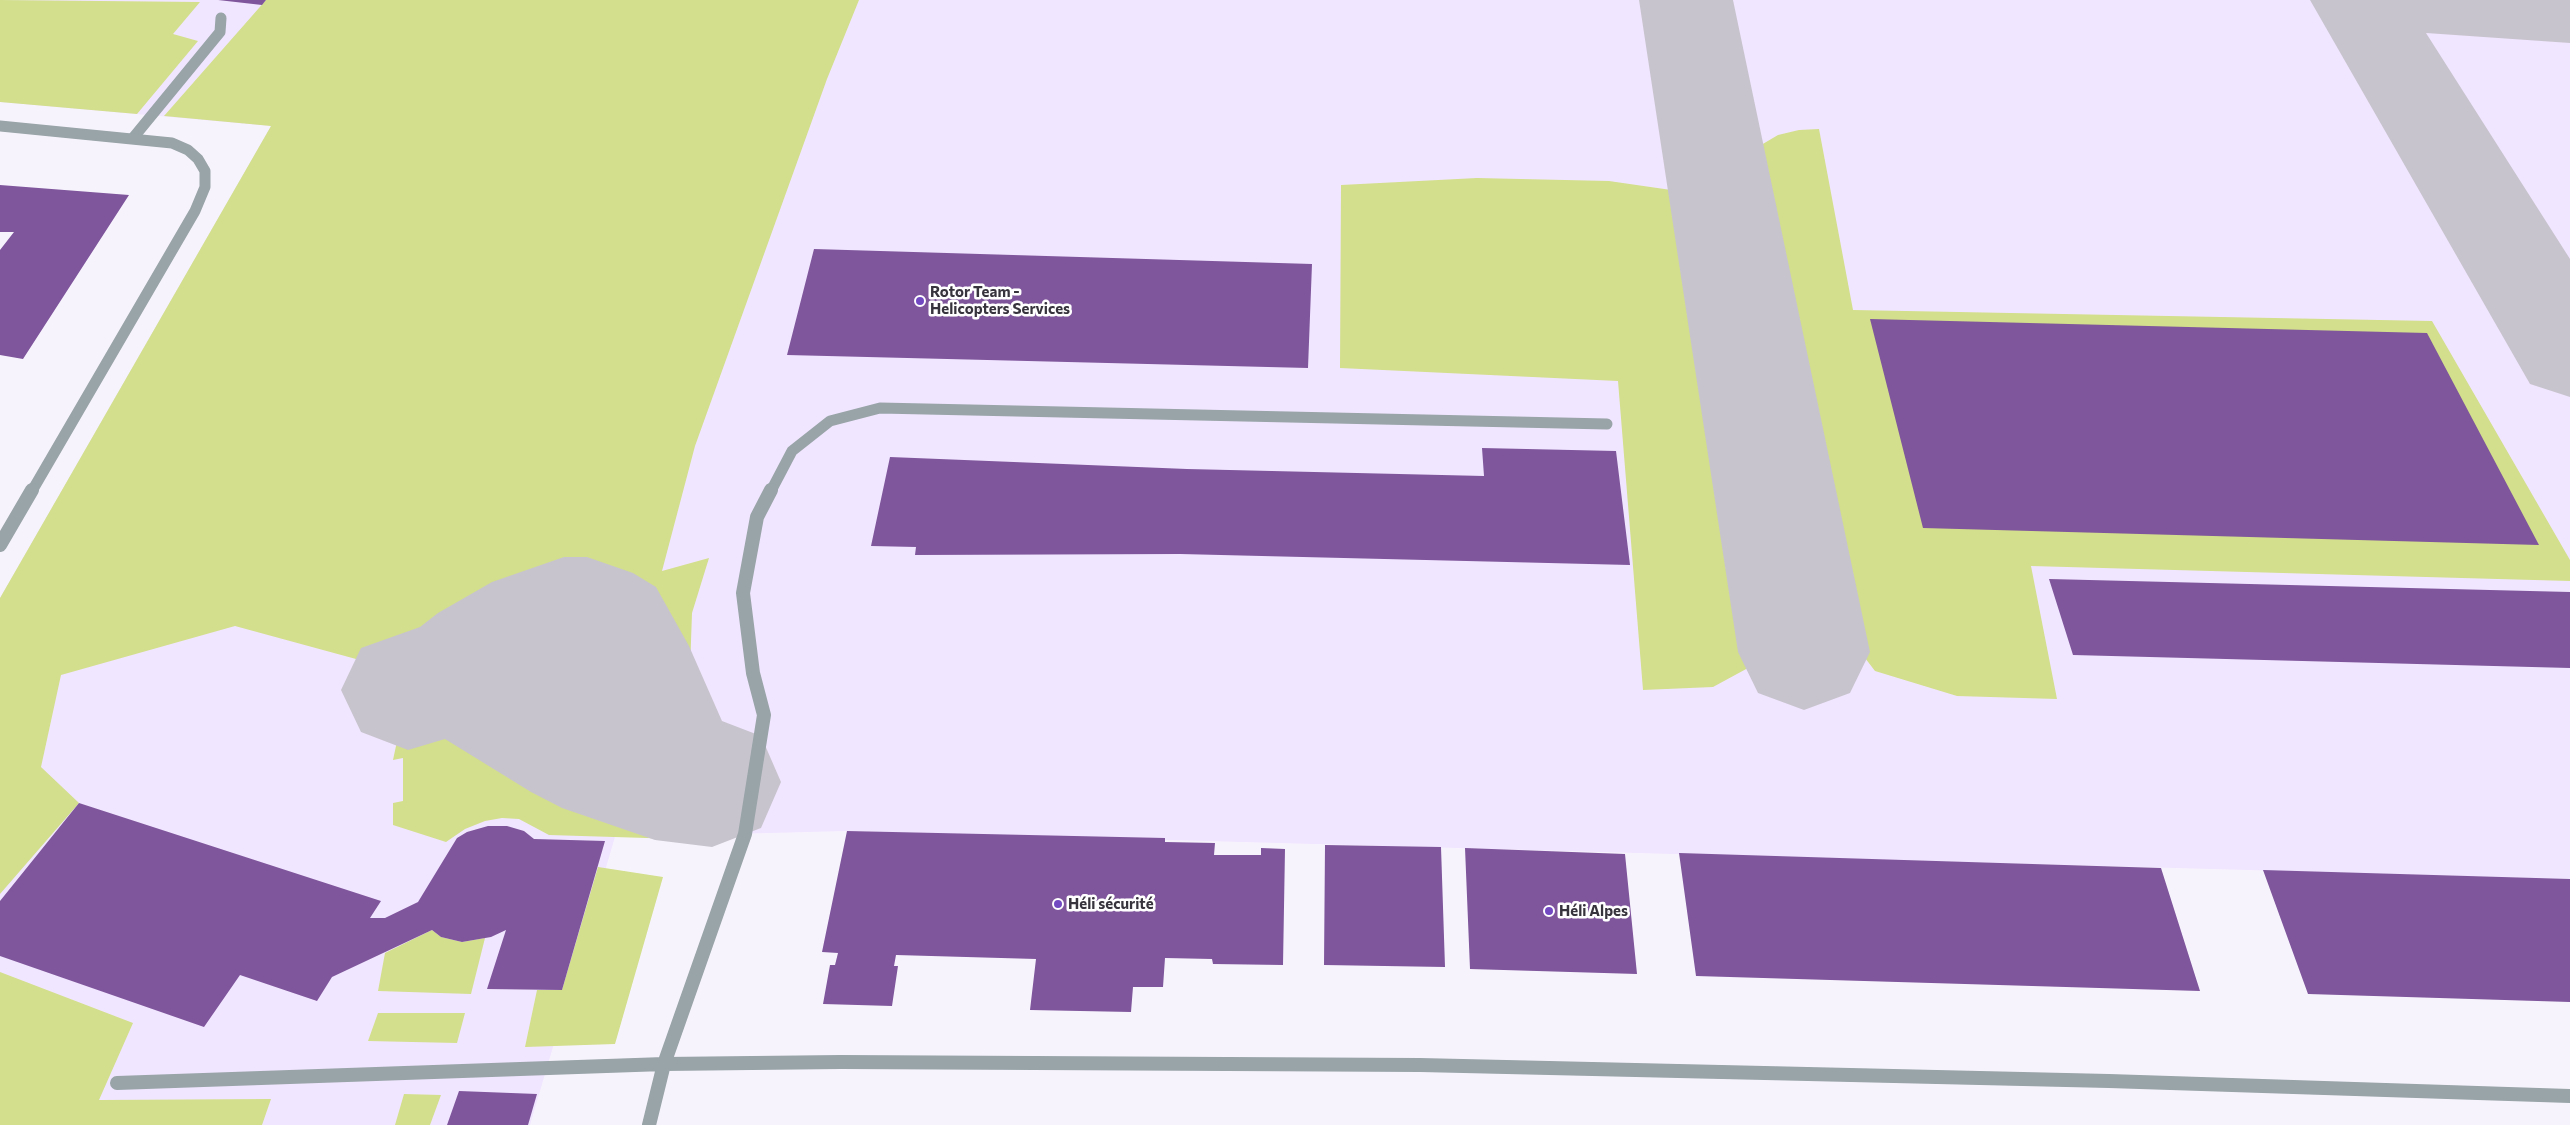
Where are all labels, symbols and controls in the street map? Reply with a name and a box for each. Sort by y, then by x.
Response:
place label: Rotor Team - Helicopters Services [930,283,1070,318]
marker: Rotor Team - Helicopters Services [914,295,926,307]
place label: Héli sécurité [1068,895,1154,913]
marker: Héli sécurité [1052,898,1064,910]
place label: Héli Alpes [1559,902,1628,920]
marker: Héli Alpes [1543,905,1555,917]

